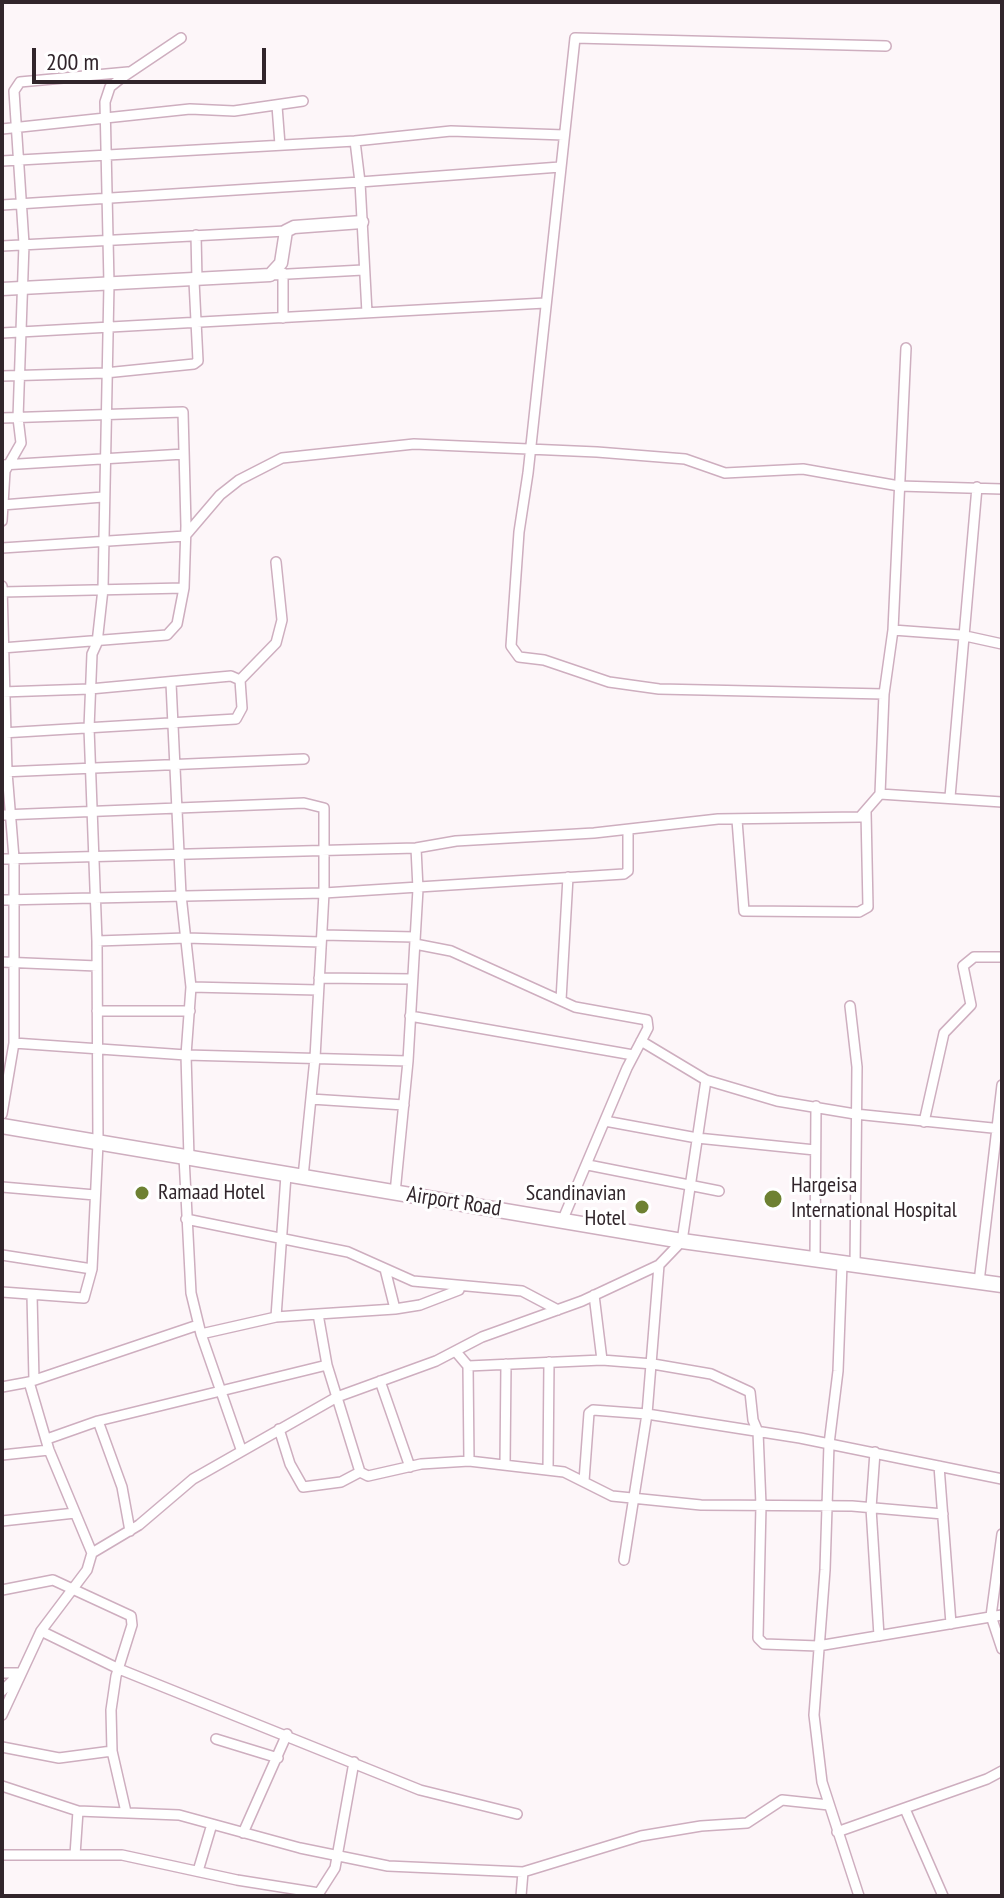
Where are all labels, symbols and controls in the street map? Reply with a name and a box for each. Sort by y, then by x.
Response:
scale bar [36,32,270,82]
text: 200 m [46,46,99,77]
place label: Hargeisa International Hospital [791,1173,957,1224]
place label: Ramaad Hotel [158,1180,265,1206]
place label: Scandinavian Hotel [526,1181,626,1232]
street label: Airport Road [405,1182,503,1222]
marker: Ramaad Hotel [133,1184,151,1202]
marker: Hargeisa International Hospital [762,1188,784,1210]
marker: Scandinavian Hotel [633,1198,651,1216]

